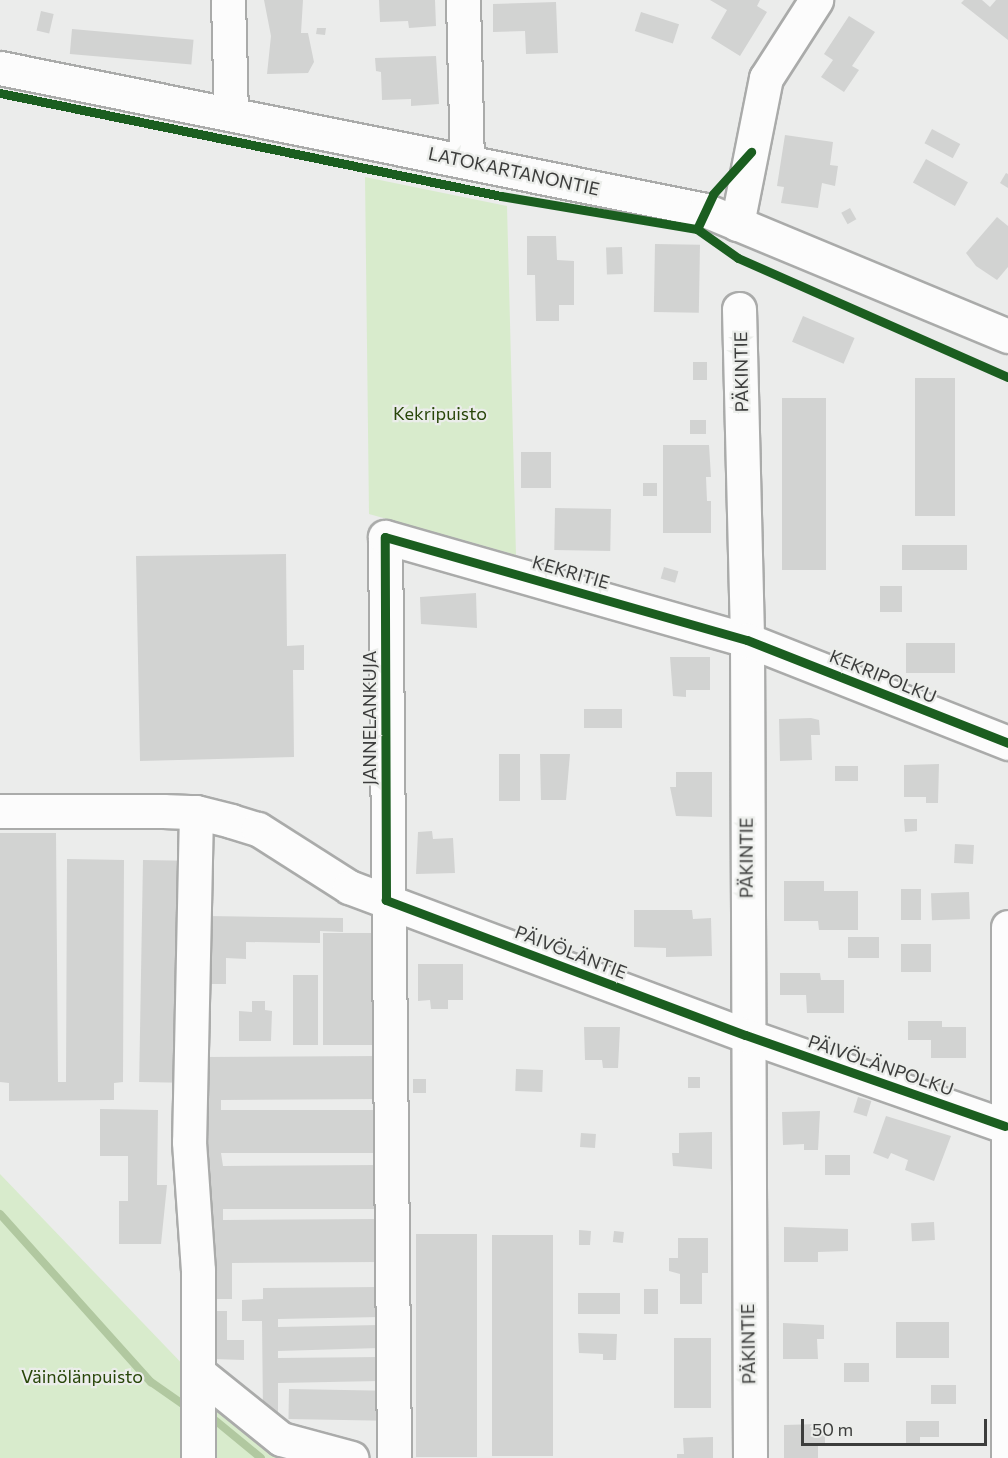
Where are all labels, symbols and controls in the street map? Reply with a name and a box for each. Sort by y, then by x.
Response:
street label: LATOKARTANONTIE [426,142,602,200]
street label: PÄKINTIE [729,331,753,413]
park label: Kekripuisto [393,402,487,424]
street label: KEKRITIE [530,551,612,593]
street label: KEKRIPOLKU [826,645,940,707]
street label: JANNELANKUJA [358,651,380,785]
street label: PÄKINTIE [735,818,757,898]
street label: PÄIVÖLÄNTIE [512,921,630,983]
street label: PÄIVÖLÄNPOLKU [805,1030,957,1100]
street label: PÄKINTIE [736,1303,760,1385]
park label: Väinölänpuisto [21,1365,143,1387]
scale bar [804,1407,990,1445]
text: 50 m [812,1418,853,1440]

